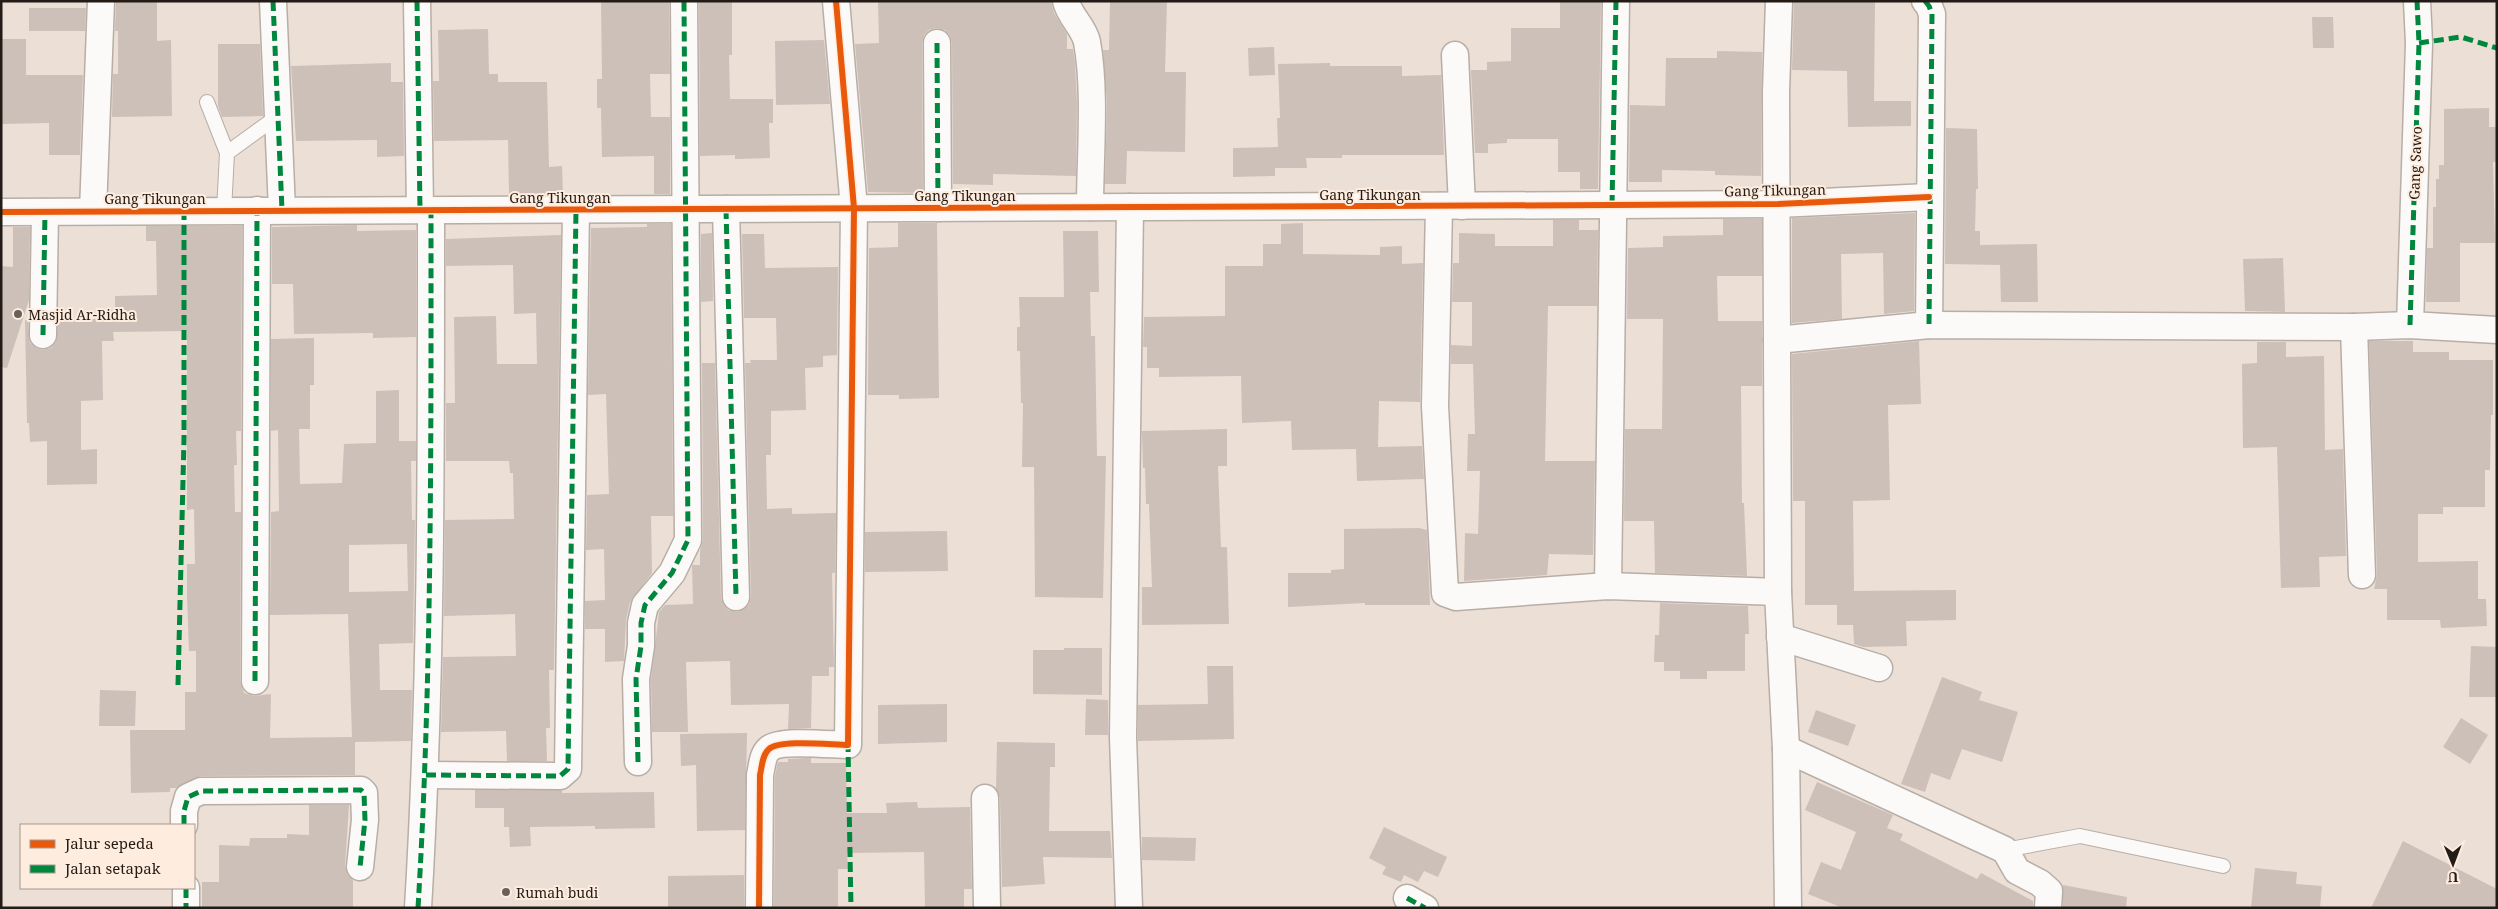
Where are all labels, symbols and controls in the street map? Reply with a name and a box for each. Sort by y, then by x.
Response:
street label: Gang Sawo [2404,126,2426,200]
street label: Gang Tikungan [1724,180,1826,200]
street label: Gang Tikungan [1319,185,1421,204]
street label: Gang Tikungan [914,186,1016,205]
street label: Gang Tikungan [509,188,611,207]
street label: Gang Tikungan [104,189,206,208]
place label: Masjid Ar-Ridha [28,305,136,324]
marker: Masjid Ar-Ridha [12,308,24,320]
legend [20,824,195,889]
text: Jalur sepeda [64,833,154,853]
north arrow [2428,839,2478,889]
text: Jalan setapak [64,858,161,878]
text: U [2447,868,2459,887]
place label: Rumah budi [516,883,599,902]
marker: Rumah budi [500,886,512,898]

